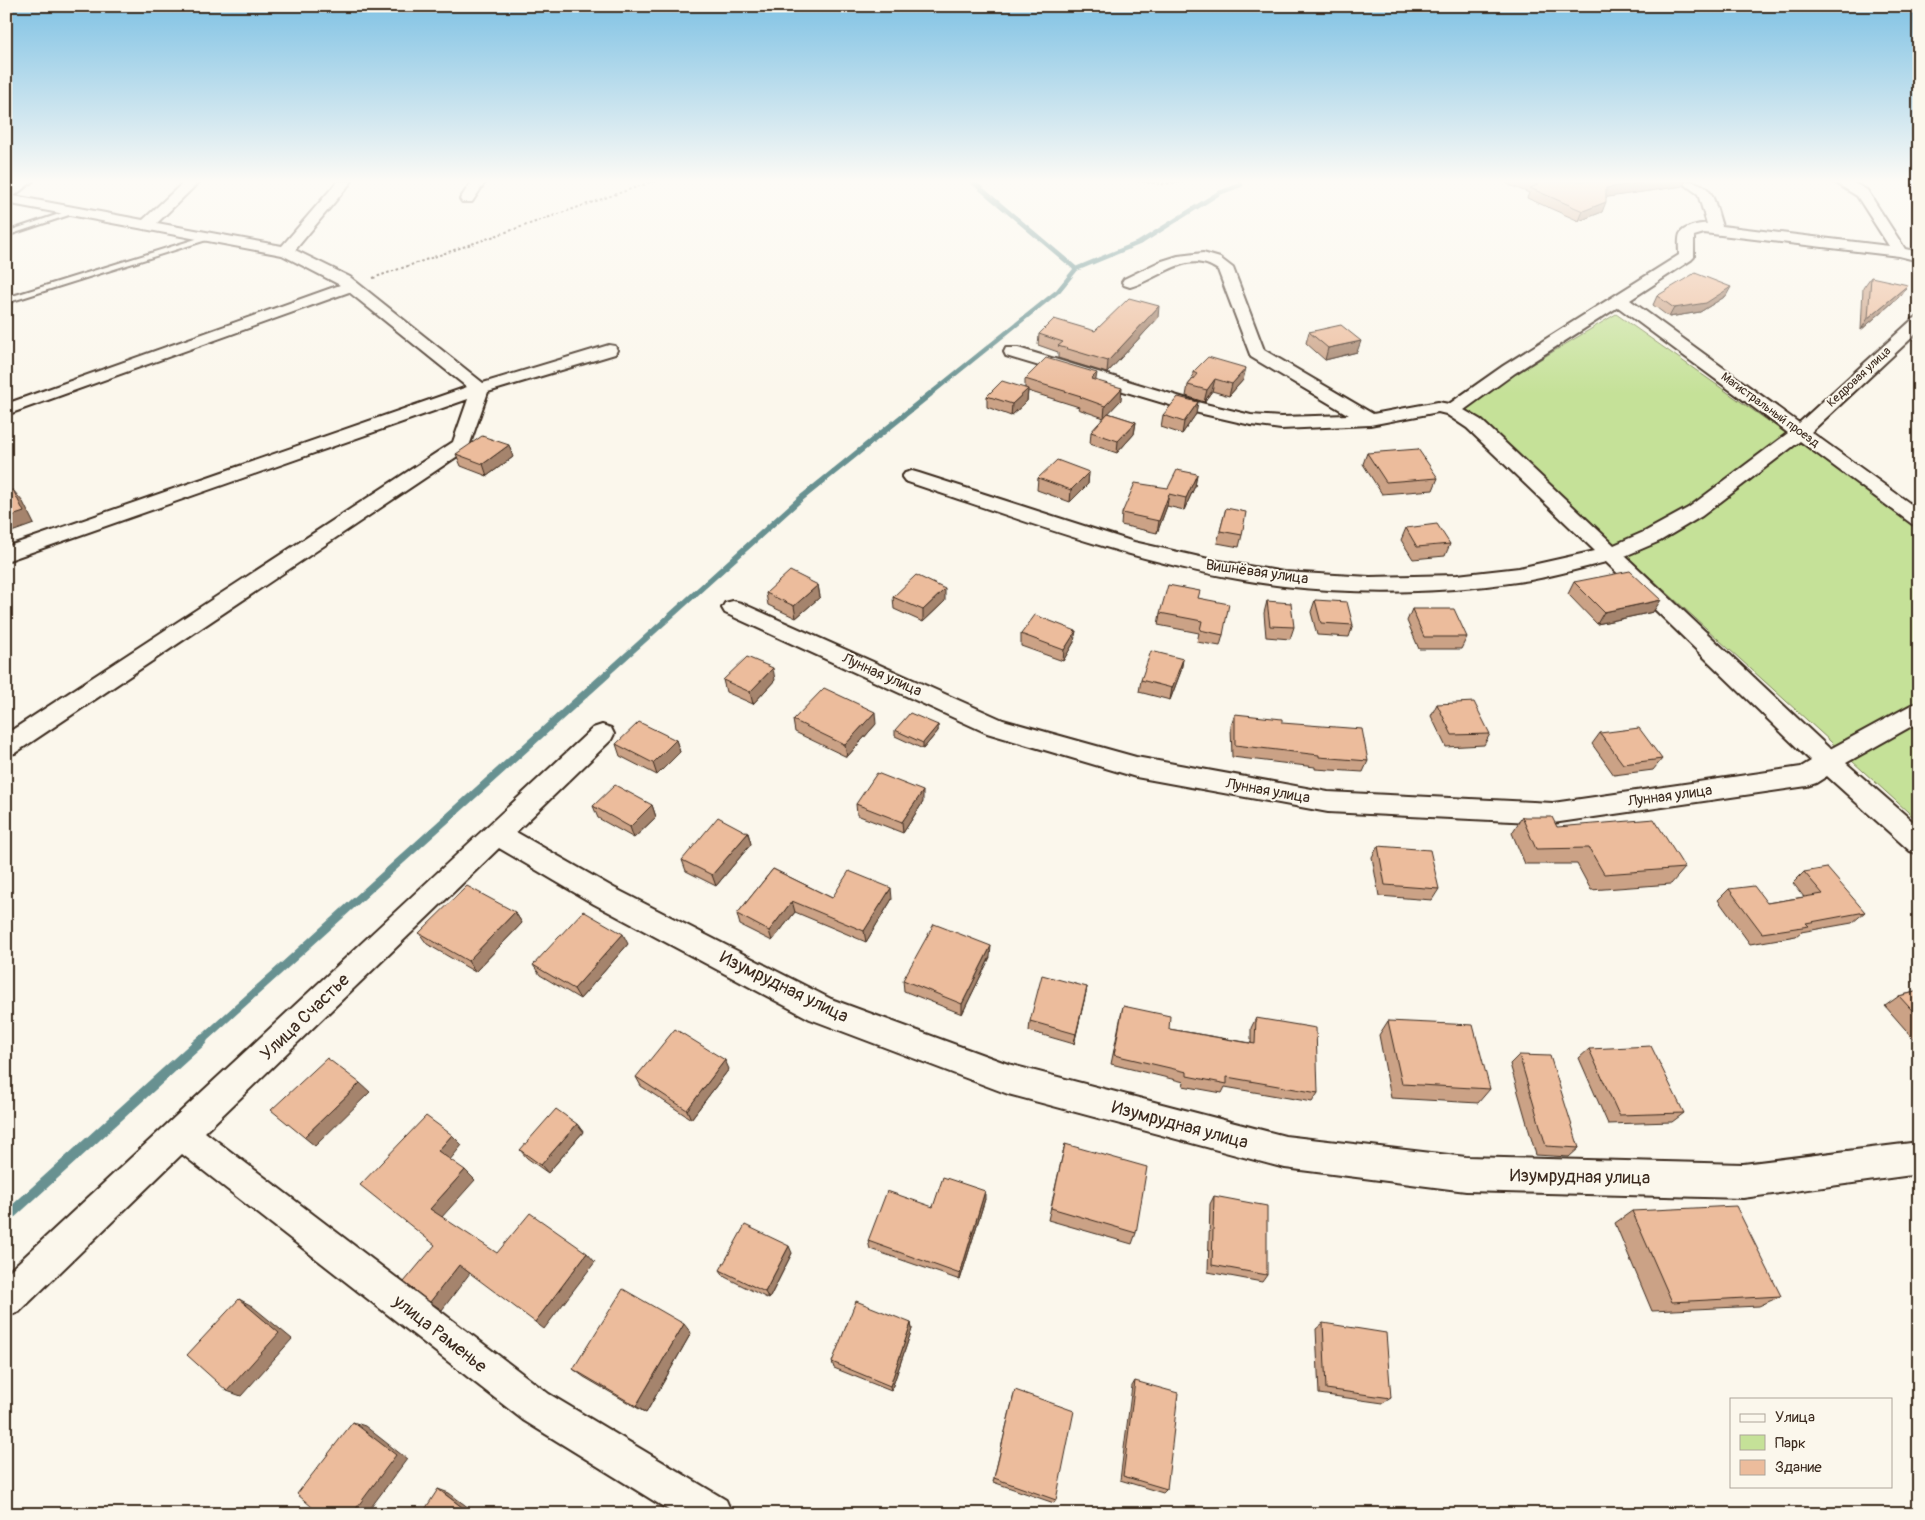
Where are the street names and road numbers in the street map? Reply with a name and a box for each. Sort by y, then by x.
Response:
street label: Кедровая улица [1824,343,1894,410]
street label: Магистральный проезд [1718,369,1823,451]
street label: Вишнёвая улица [1204,555,1310,589]
street label: Лунная улица [838,649,925,701]
street label: Лунная улица [1224,774,1312,808]
street label: Лунная улица [1626,781,1713,811]
street label: Изумрудная улица [716,946,852,1028]
street label: Улица Счастье [256,969,355,1065]
street label: Изумрудная улица [1109,1096,1251,1154]
street label: Изумрудная улица [1510,1164,1650,1190]
street label: улица Раменье [388,1290,492,1378]

